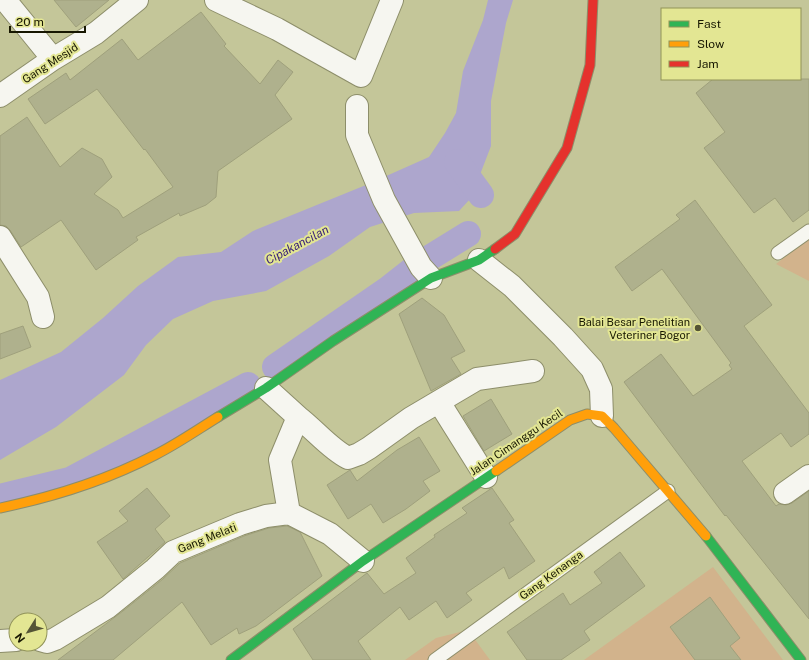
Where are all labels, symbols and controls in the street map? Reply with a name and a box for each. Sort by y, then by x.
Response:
scale bar [10,8,85,34]
legend [661,8,801,80]
text: 20 m [16,15,44,29]
text: Fast [697,17,722,31]
text: Slow [697,37,725,51]
street label: Gang Mesjid [20,41,80,85]
text: Jam [697,57,719,71]
water label: Cipakancilan [263,222,331,267]
place label: Balai Besar Penelitian Veteriner Bogor [578,316,690,341]
marker: Balai Besar Penelitian Veteriner Bogor [693,323,703,333]
street label: Jalan Cimanggu Kecil [467,407,565,477]
street label: Gang Melati [176,521,238,555]
street label: Gang Kenanga [517,548,585,602]
north arrow [8,612,48,652]
text: N [13,631,27,645]

